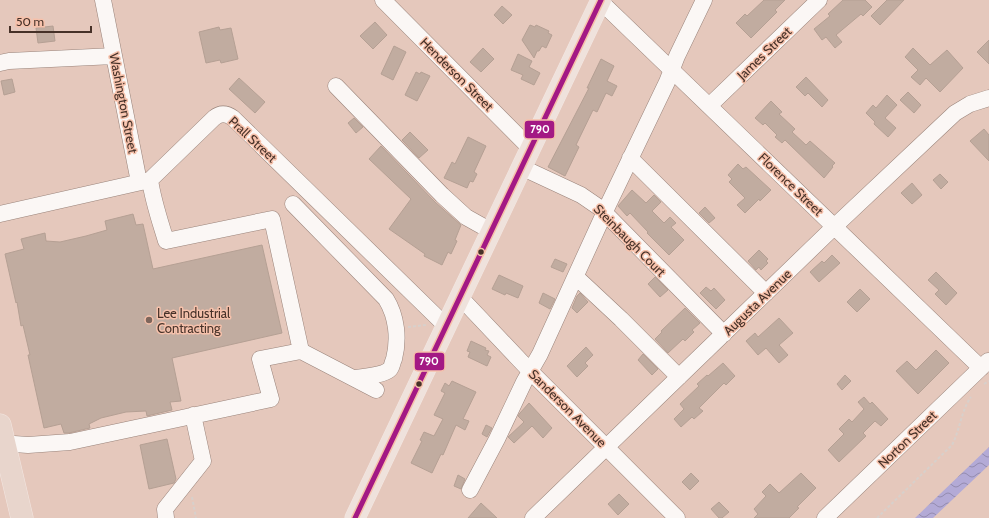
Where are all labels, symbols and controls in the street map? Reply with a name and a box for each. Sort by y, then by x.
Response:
scale bar [10,8,91,34]
text: 50 m [16,14,44,29]
street label: James Street [733,23,795,83]
street label: Henderson Street [417,34,497,114]
street label: Washington Street [106,51,142,155]
street label: Prall Street [226,113,281,166]
line badge: 790 [524,120,555,139]
text: 790 [530,122,550,136]
street label: Florence Street [755,149,827,219]
street label: Steinbaugh Court [591,201,670,280]
unlabelled marker [476,247,486,257]
street label: Augusta Avenue [720,265,794,338]
place label: Lee Industrial Contracting [157,305,230,336]
marker: Lee Industrial Contracting [144,315,154,325]
line badge: 790 [414,352,445,371]
text: 790 [419,354,439,368]
street label: Sanderson Avenue [526,366,610,450]
unlabelled marker [414,379,424,389]
street label: Norton Street [874,407,940,471]

